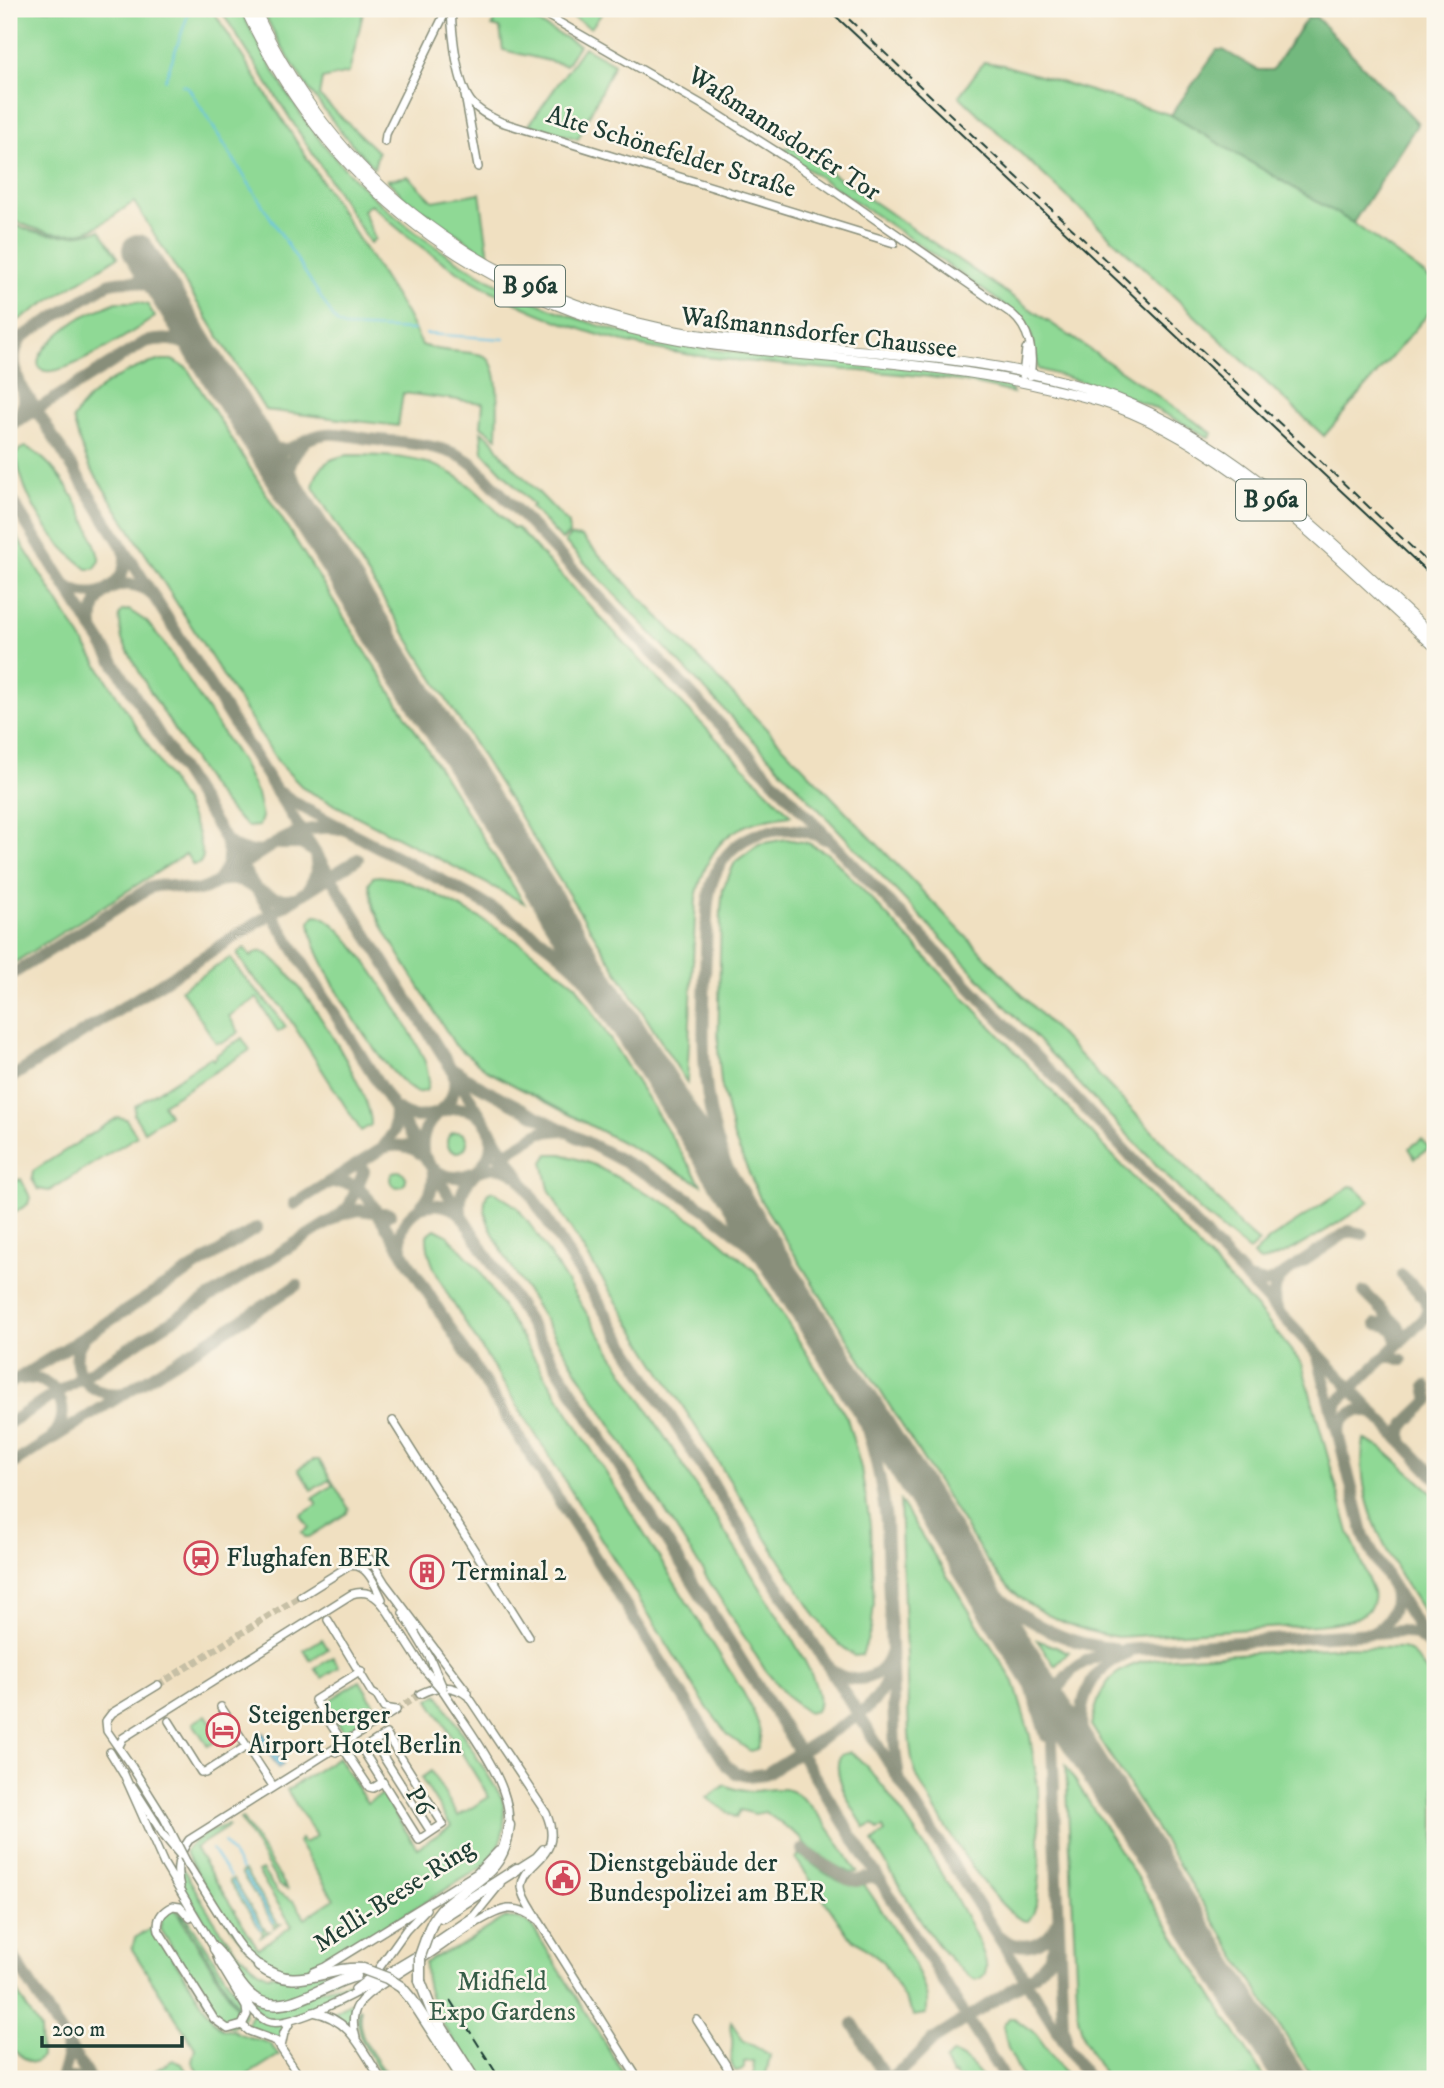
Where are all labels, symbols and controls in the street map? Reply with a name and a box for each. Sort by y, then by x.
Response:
street label: Waßmannsdorfer Tor [680,59,887,209]
street label: Alte Schönefelder Straße [542,98,800,206]
road number: B 96a [495,265,565,306]
street label: Waßmannsdorfer Chaussee [678,300,959,366]
road number: B 96a [1236,480,1306,520]
station icon: Flughafen BER [182,1539,220,1577]
place label: Flughafen BER [226,1542,390,1575]
building icon: Terminal 2 [408,1553,446,1591]
place label: Terminal 2 [452,1556,567,1589]
place label: Steigenberger Airport Hotel Berlin [248,1699,462,1762]
hotel icon: Steigenberger Airport Hotel Berlin [204,1711,242,1749]
street label: P6 [397,1780,441,1823]
street label: Melli-Beese-Ring [307,1832,481,1960]
place label: Dienstgebäude der Bundespolizei am BER [588,1847,826,1910]
public building icon: Dienstgebäude der Bundespolizei am BER [544,1859,582,1897]
park label: Midfield Expo Gardens [428,1966,576,2029]
scale bar [42,2004,182,2048]
text: 200 m [52,2017,105,2043]

